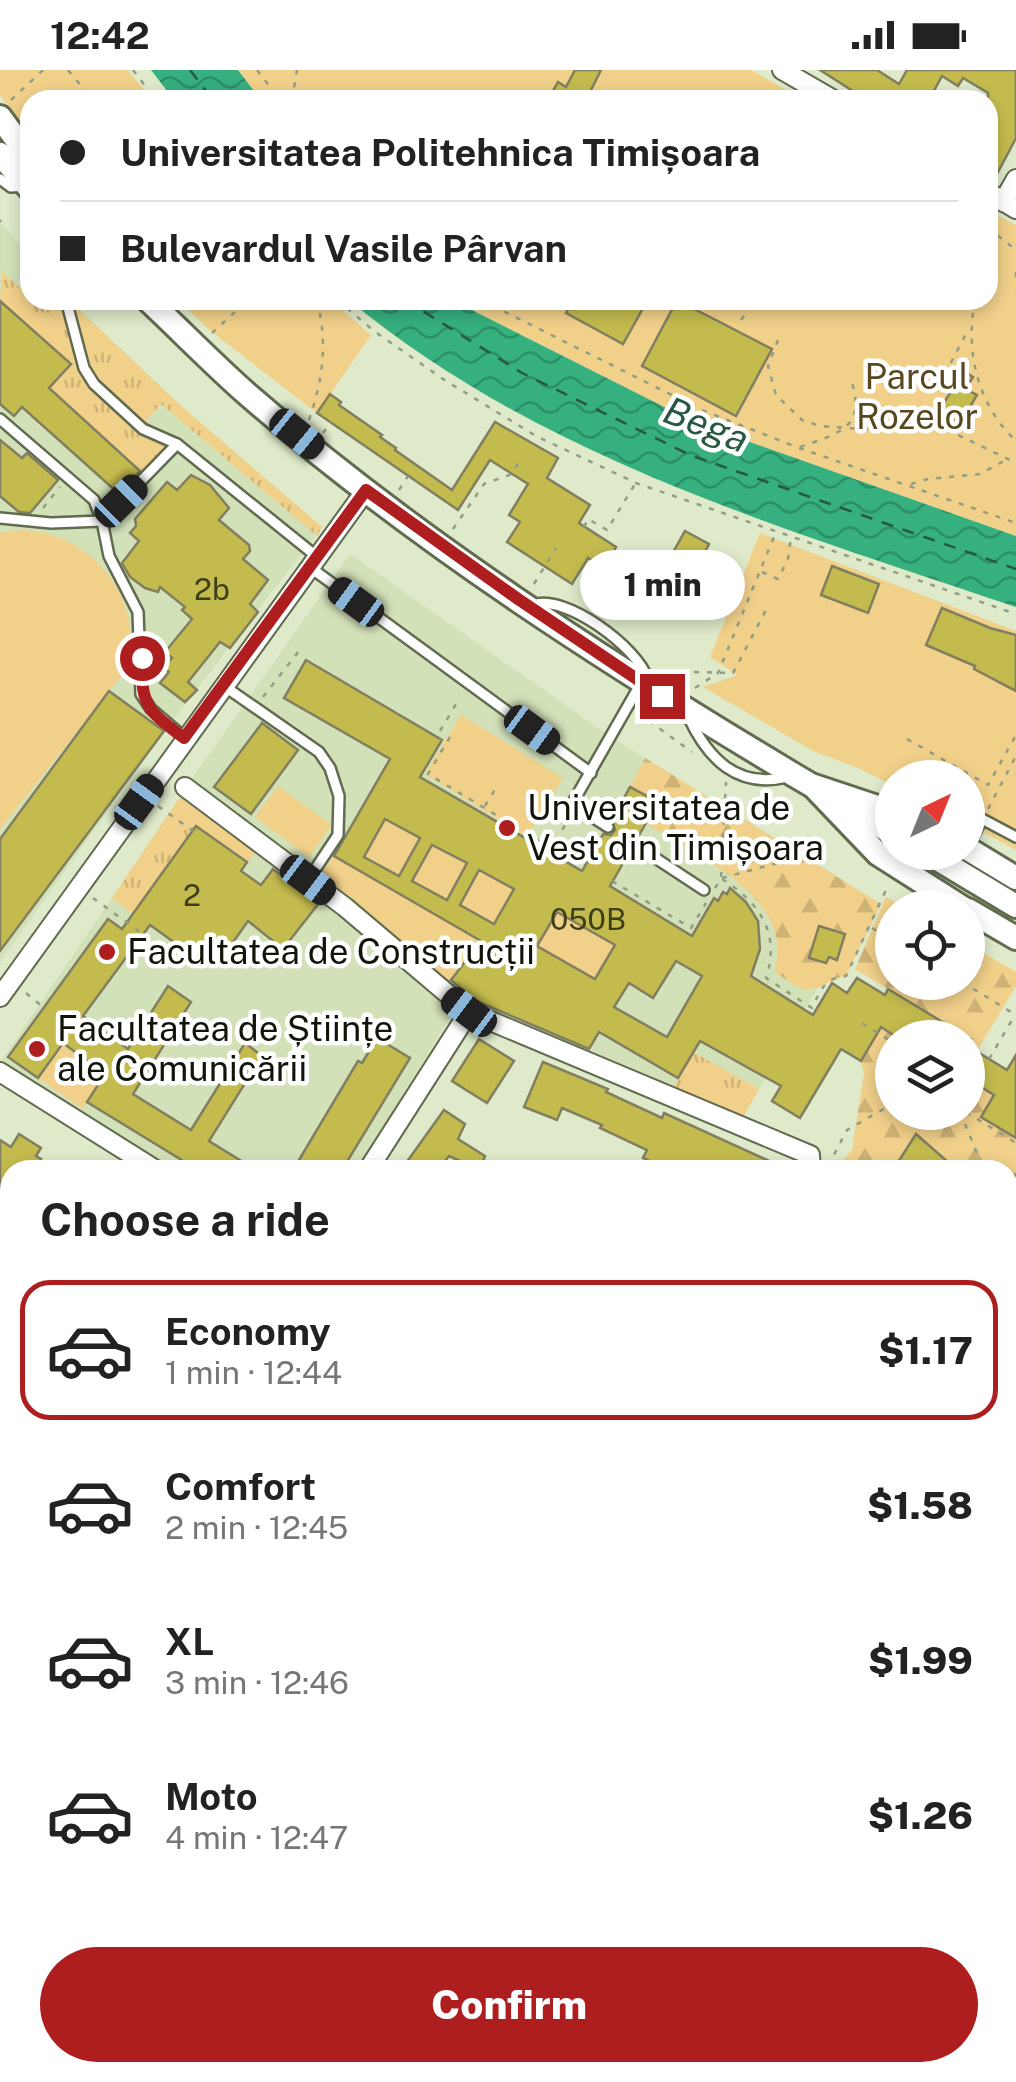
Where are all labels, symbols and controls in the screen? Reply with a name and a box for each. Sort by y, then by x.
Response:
text: 12:42 [50,13,150,58]
text: Universitatea Politehnica Timișoara [120,130,760,175]
text: Bulevardul Vasile Pârvan [120,226,567,271]
park label: Parcul Rozelor [856,356,978,437]
water label: Bega [657,387,755,462]
car [264,403,330,465]
car [89,469,153,533]
callout: 1 min [580,551,744,621]
text: 1 min [623,566,702,603]
house number: 2b [194,571,230,607]
car [323,572,389,632]
route start [120,636,165,681]
route end [640,674,685,719]
car [499,700,565,760]
north arrow [875,760,985,870]
map controls [875,760,985,1130]
car [109,769,169,835]
place label: Universitatea de Vest din Timișoara [527,787,824,868]
marker: Universitatea de Vest din Timișoara [496,817,518,839]
car [275,850,341,910]
house number: 2 [183,877,201,913]
button: locate [875,890,985,1000]
house number: 050B [550,901,626,937]
place label: Facultatea de Construcții [127,931,535,972]
marker: Facultatea de Construcții [96,941,118,963]
car [436,982,502,1042]
place label: Facultatea de Științe ale Comunicării [57,1008,393,1089]
button: layers [875,1020,985,1130]
marker: Facultatea de Științe ale Comunicării [26,1038,48,1060]
text: Choose a ride [40,1193,330,1246]
icon: car [45,1305,135,1395]
text: Economy [165,1309,331,1354]
text: $1.17 [878,1328,973,1373]
text: 1 min · 12:44 [165,1354,342,1391]
icon: car [45,1460,135,1550]
text: Comfort [165,1464,316,1509]
text: $1.58 [867,1483,973,1528]
text: 2 min · 12:45 [165,1509,348,1546]
icon: car [45,1615,135,1705]
text: XL [165,1619,214,1664]
text: $1.99 [868,1638,973,1683]
text: 3 min · 12:46 [165,1664,349,1701]
icon: car [45,1770,135,1860]
text: Moto [165,1774,258,1819]
text: $1.26 [868,1793,973,1838]
text: 4 min · 12:47 [165,1819,348,1856]
button: Confirm [40,1947,978,2062]

